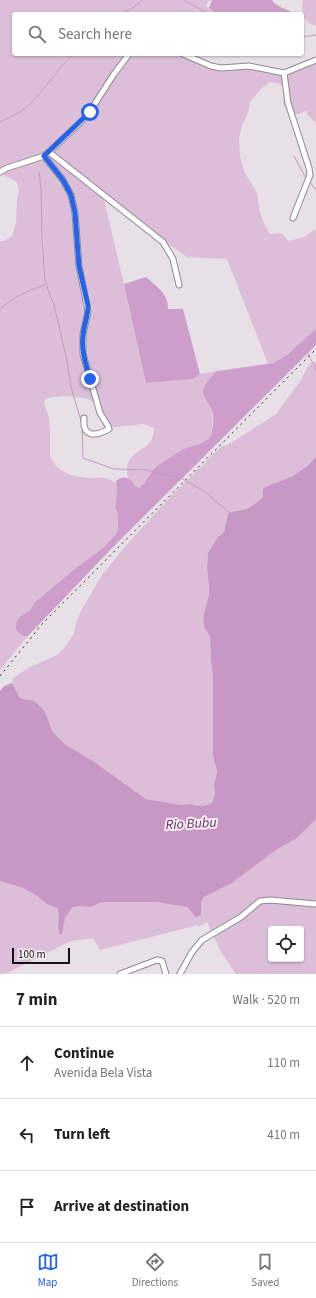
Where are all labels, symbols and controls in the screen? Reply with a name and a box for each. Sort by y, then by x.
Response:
search box [12,12,304,56]
icon: search [26,23,48,45]
text: Search here [58,24,132,45]
route start [81,103,99,121]
route end [81,370,99,388]
water label: Rio Bubu [165,813,217,835]
map controls [268,926,304,962]
button: locate [268,926,304,962]
scale bar [12,946,70,965]
text: 100 m [18,947,46,962]
text: 7 min [16,988,57,1012]
text: Walk · 520 m [232,991,300,1009]
text: Continue [54,1043,114,1064]
icon: ahead [16,1052,38,1074]
text: 110 m [267,1054,300,1072]
text: Avenida Bela Vista [54,1064,152,1082]
icon: left [16,1124,38,1146]
text: Turn left [54,1124,110,1145]
text: 410 m [267,1126,300,1144]
icon: arrive [16,1196,38,1218]
text: Arrive at destination [54,1196,189,1217]
tab: Map [37,1251,59,1290]
tab: Directions [132,1251,178,1290]
tab: Saved [251,1251,279,1290]

